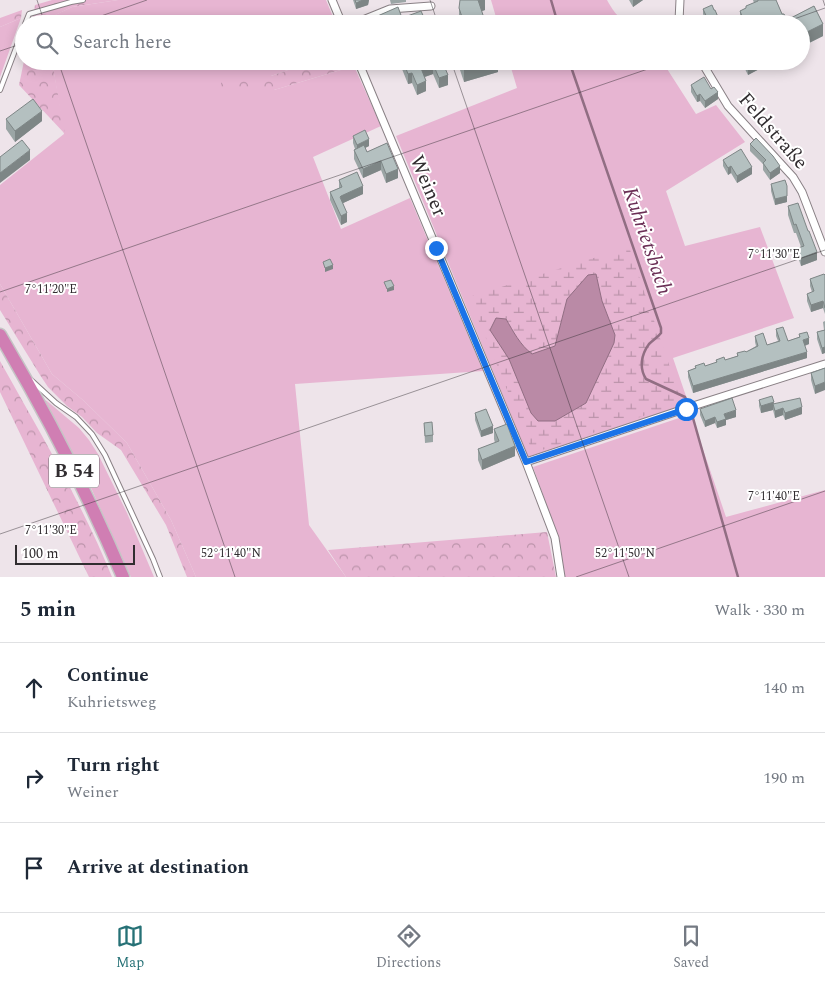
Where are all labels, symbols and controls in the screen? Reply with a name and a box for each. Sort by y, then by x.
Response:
search box [15,15,810,70]
text: Search here [73,28,172,57]
icon: search [33,29,61,57]
street label: Feldstraße [731,86,815,176]
street label: Weiner [402,150,454,222]
water label: Kuhrietsbach [614,183,680,300]
route end [425,237,448,260]
text: 7°11'30"E [748,245,800,264]
text: 7°11'20"E [25,280,77,299]
route start [675,398,698,421]
road number: B 54 [49,454,99,488]
text: 7°11'40"E [748,487,800,506]
text: 7°11'30"E [25,521,77,540]
scale bar [15,542,135,565]
text: 100 m [22,543,59,564]
text: 52°11'40"N [201,544,261,563]
text: 52°11'50"N [595,544,655,563]
text: 5 min [20,594,76,626]
text: Walk · 330 m [714,598,805,622]
text: Continue [67,661,149,690]
icon: ahead [20,674,48,702]
text: 140 m [763,676,805,700]
text: Kuhrietsweg [67,690,157,714]
text: Turn right [67,751,160,780]
icon: right [20,764,48,792]
text: 190 m [763,766,805,790]
text: Weiner [67,780,119,804]
text: Arrive at destination [67,853,249,882]
icon: arrive [20,854,48,882]
tab: Map [116,922,144,973]
tab: Directions [376,922,441,973]
tab: Saved [673,922,709,973]

